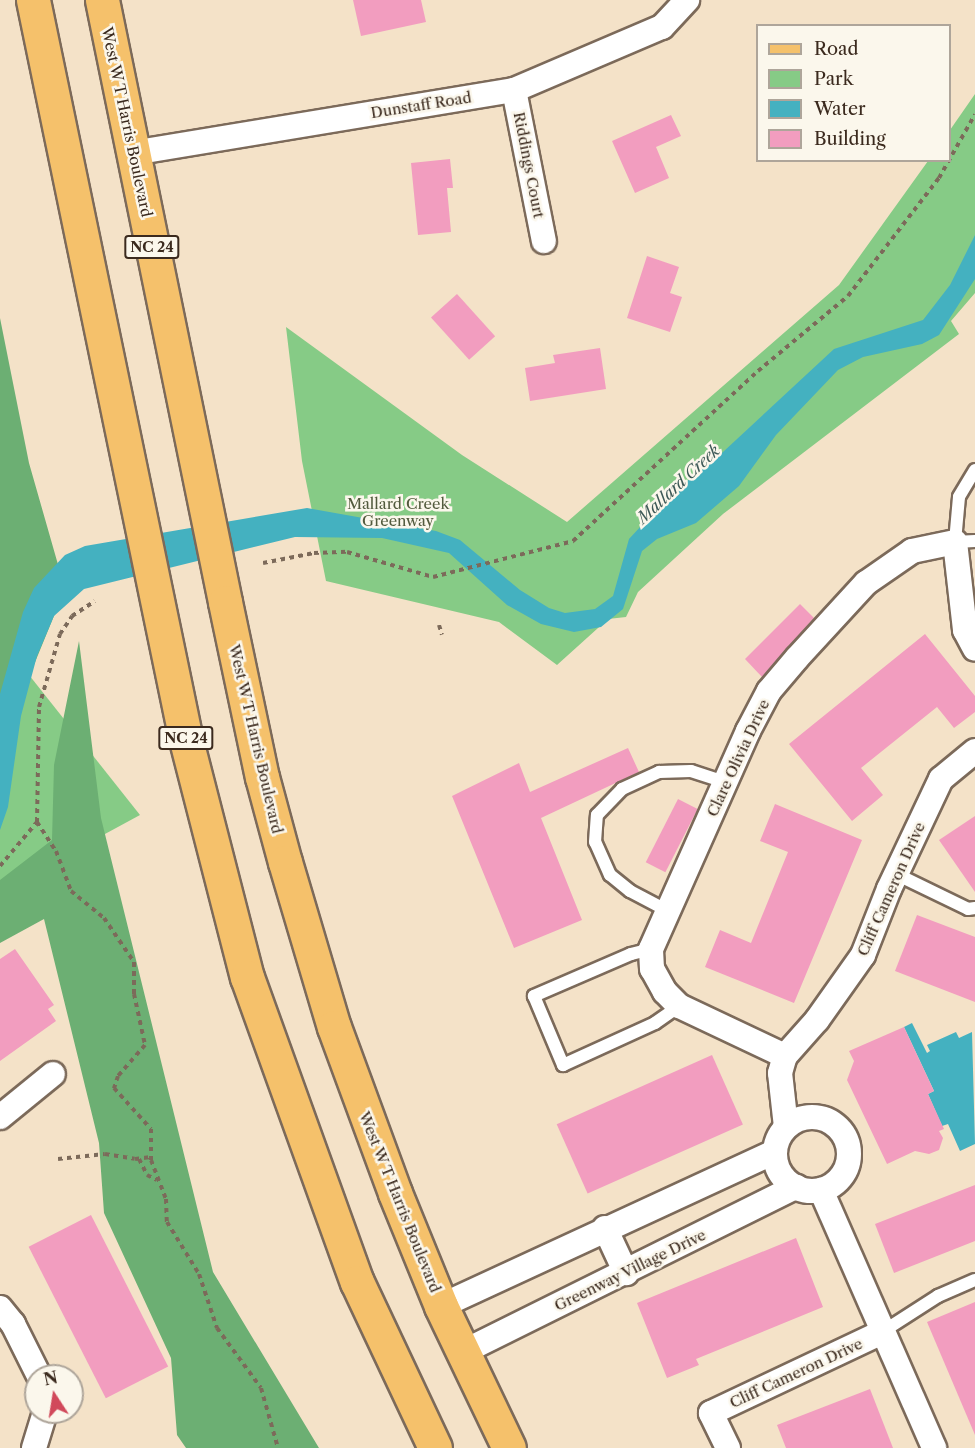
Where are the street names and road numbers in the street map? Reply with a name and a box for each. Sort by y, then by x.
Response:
street label: West W T Harris Boulevard [98,24,156,220]
street label: Dunstaff Road [369,88,473,122]
street label: Riddings Court [510,110,548,220]
road number: NC 24 [124,236,180,258]
street label: West W T Harris Boulevard [225,642,287,836]
street label: Clare Olivia Drive [703,697,773,819]
road number: NC 24 [158,727,214,749]
street label: Cliff Cameron Drive [853,819,929,959]
street label: West W T Harris Boulevard [355,1108,445,1296]
street label: Greenway Village Drive [551,1225,709,1315]
street label: Cliff Cameron Drive [727,1334,865,1412]

